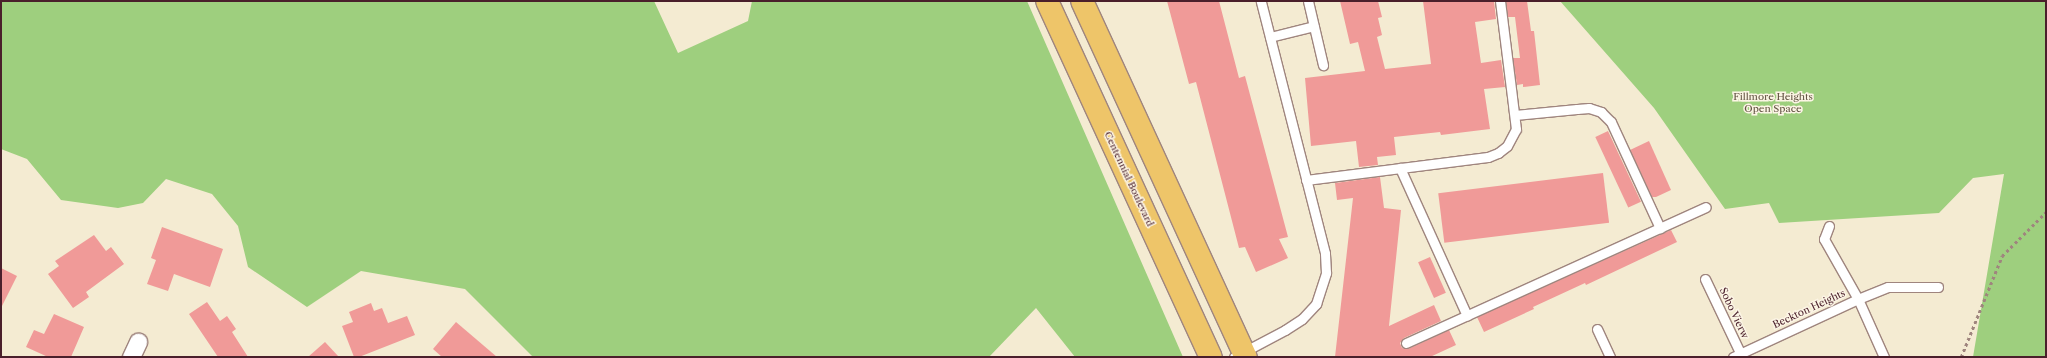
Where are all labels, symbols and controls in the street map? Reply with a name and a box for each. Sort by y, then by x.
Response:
park label: Fillmore Heights Open Space [1733,90,1813,114]
street label: Centennial Boulevard [1102,130,1156,228]
street label: Sobo Vierw [1717,285,1751,341]
street label: Beckton Heights [1771,287,1847,331]

